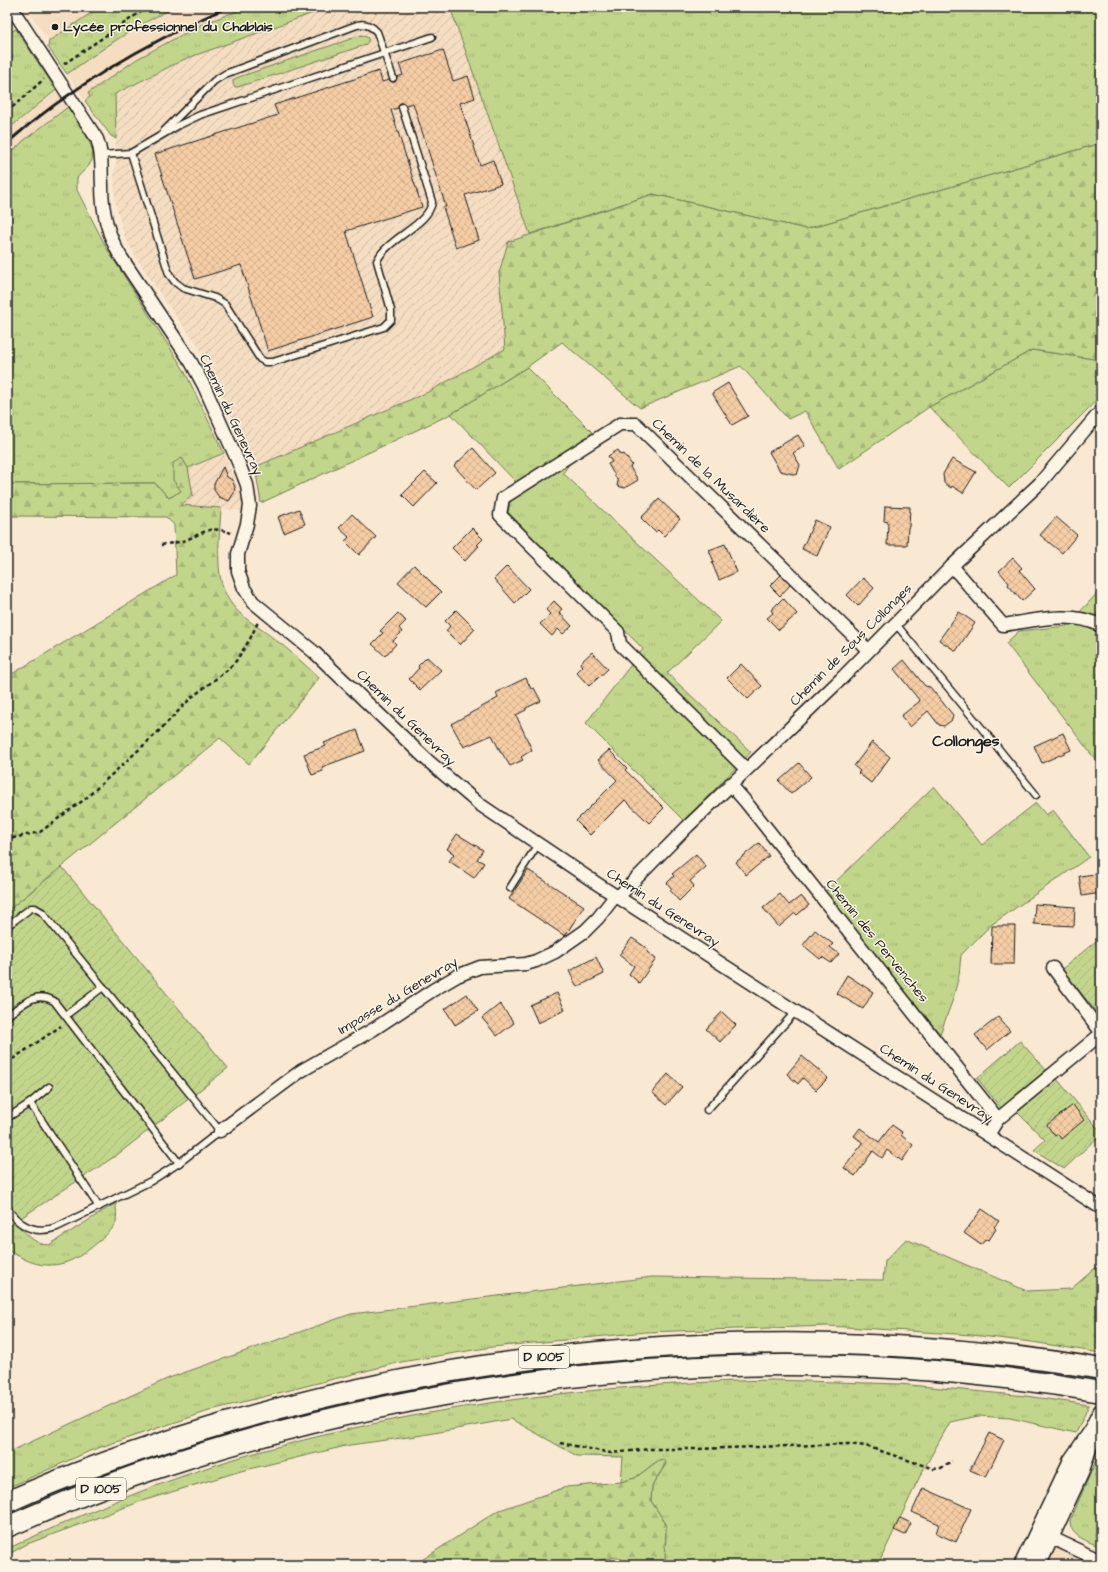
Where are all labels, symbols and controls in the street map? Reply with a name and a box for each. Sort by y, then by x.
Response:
place label: Lycée professionnel du Chablais [63,17,273,37]
marker: Lycée professionnel du Chablais [50,22,60,32]
street label: Chemin du Genevray [194,351,268,479]
street label: Chemin de la Musardière [647,414,775,538]
street label: Chemin de Sous Collonges [785,579,917,711]
street label: Chemin du Genevray [352,665,460,771]
district label: Collonges [932,730,1000,754]
street label: Chemin du Genevray [602,864,724,952]
street label: Chemin des Pervenches [821,875,933,1007]
street label: Impasse du Genevray [334,952,462,1040]
street label: Chemin du Genevray [875,1039,997,1127]
road number: D 1005 [519,1346,569,1368]
road number: D 1005 [76,1478,126,1500]

